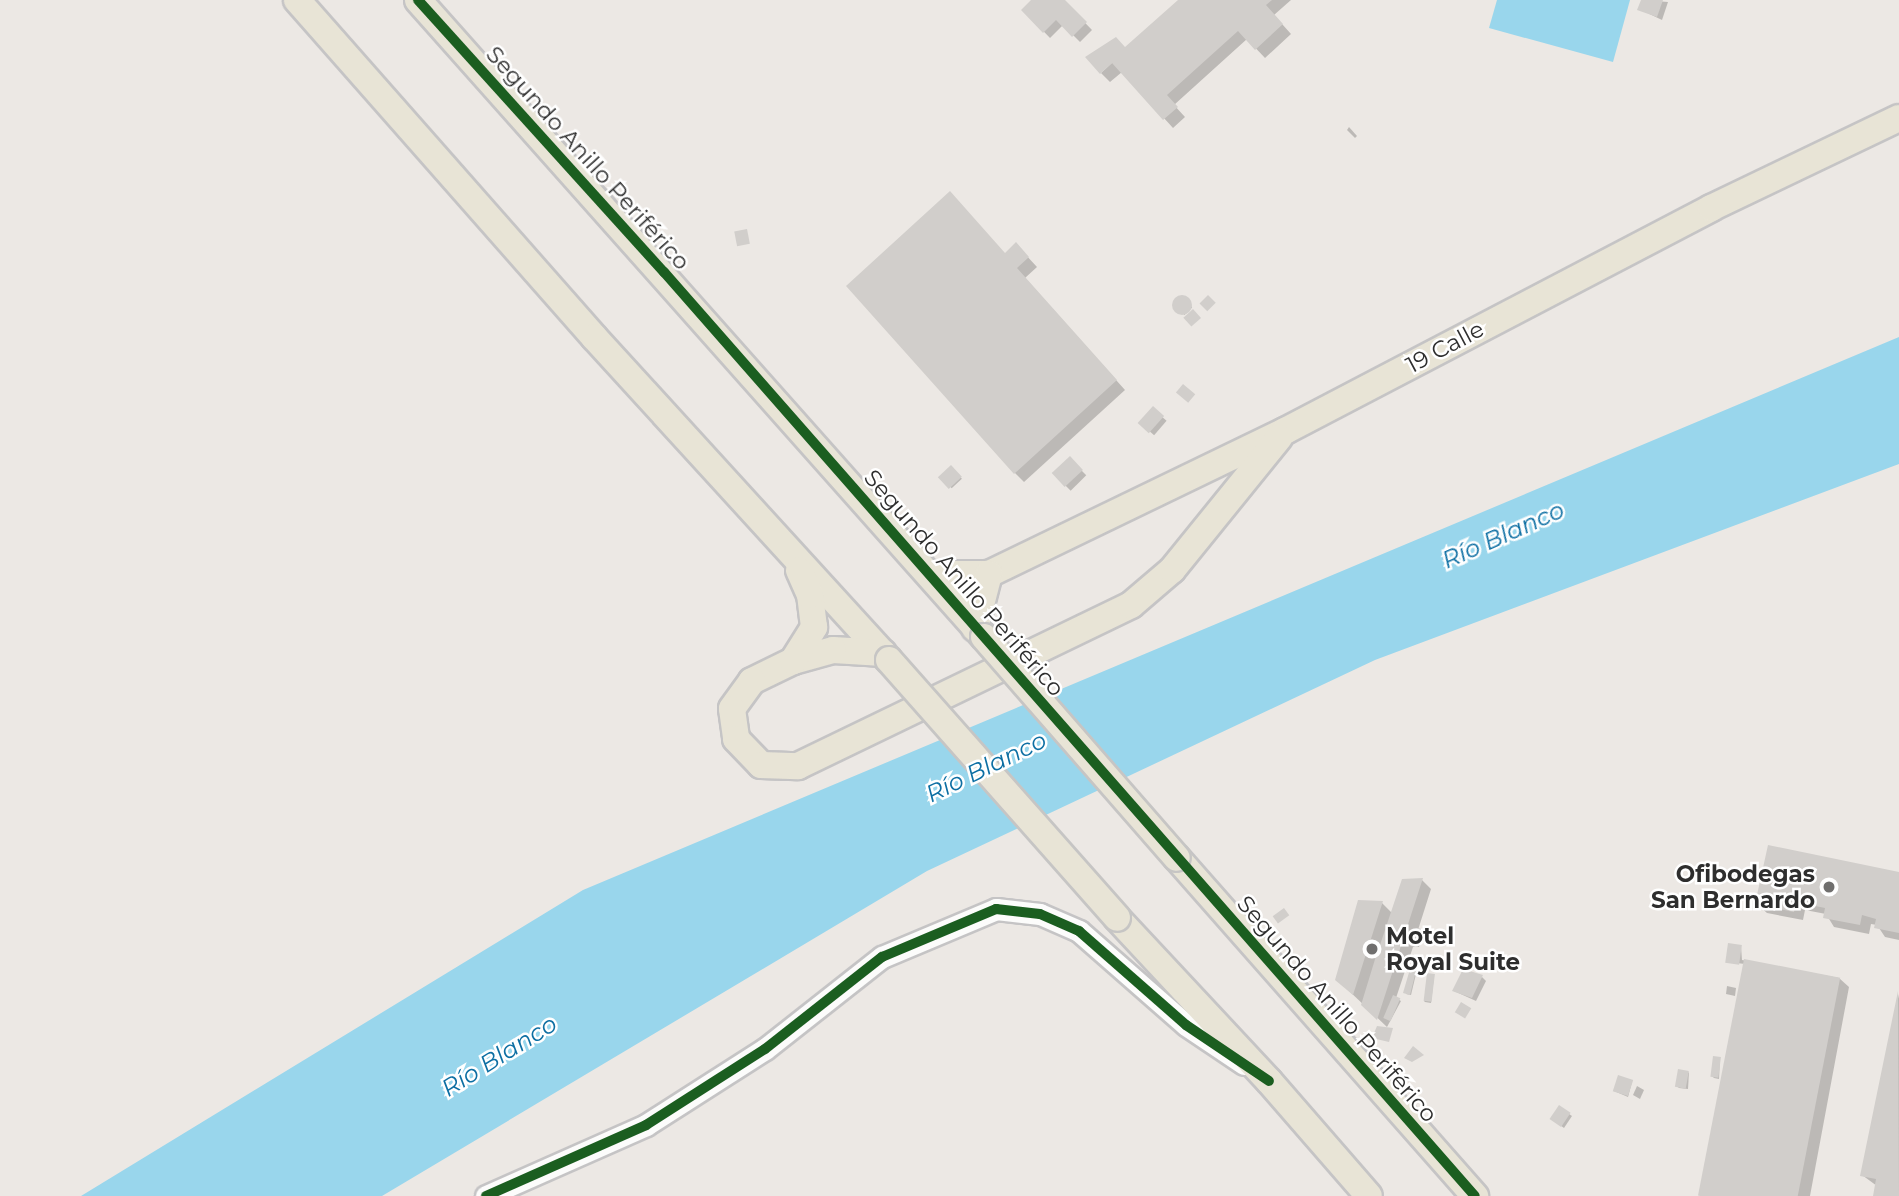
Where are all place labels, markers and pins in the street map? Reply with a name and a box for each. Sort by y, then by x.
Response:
place label: Ofibodegas San Bernardo [1651,860,1815,914]
marker: Ofibodegas San Bernardo [1821,879,1837,895]
place label: Motel Royal Suite [1386,922,1520,976]
marker: Motel Royal Suite [1364,941,1380,957]

